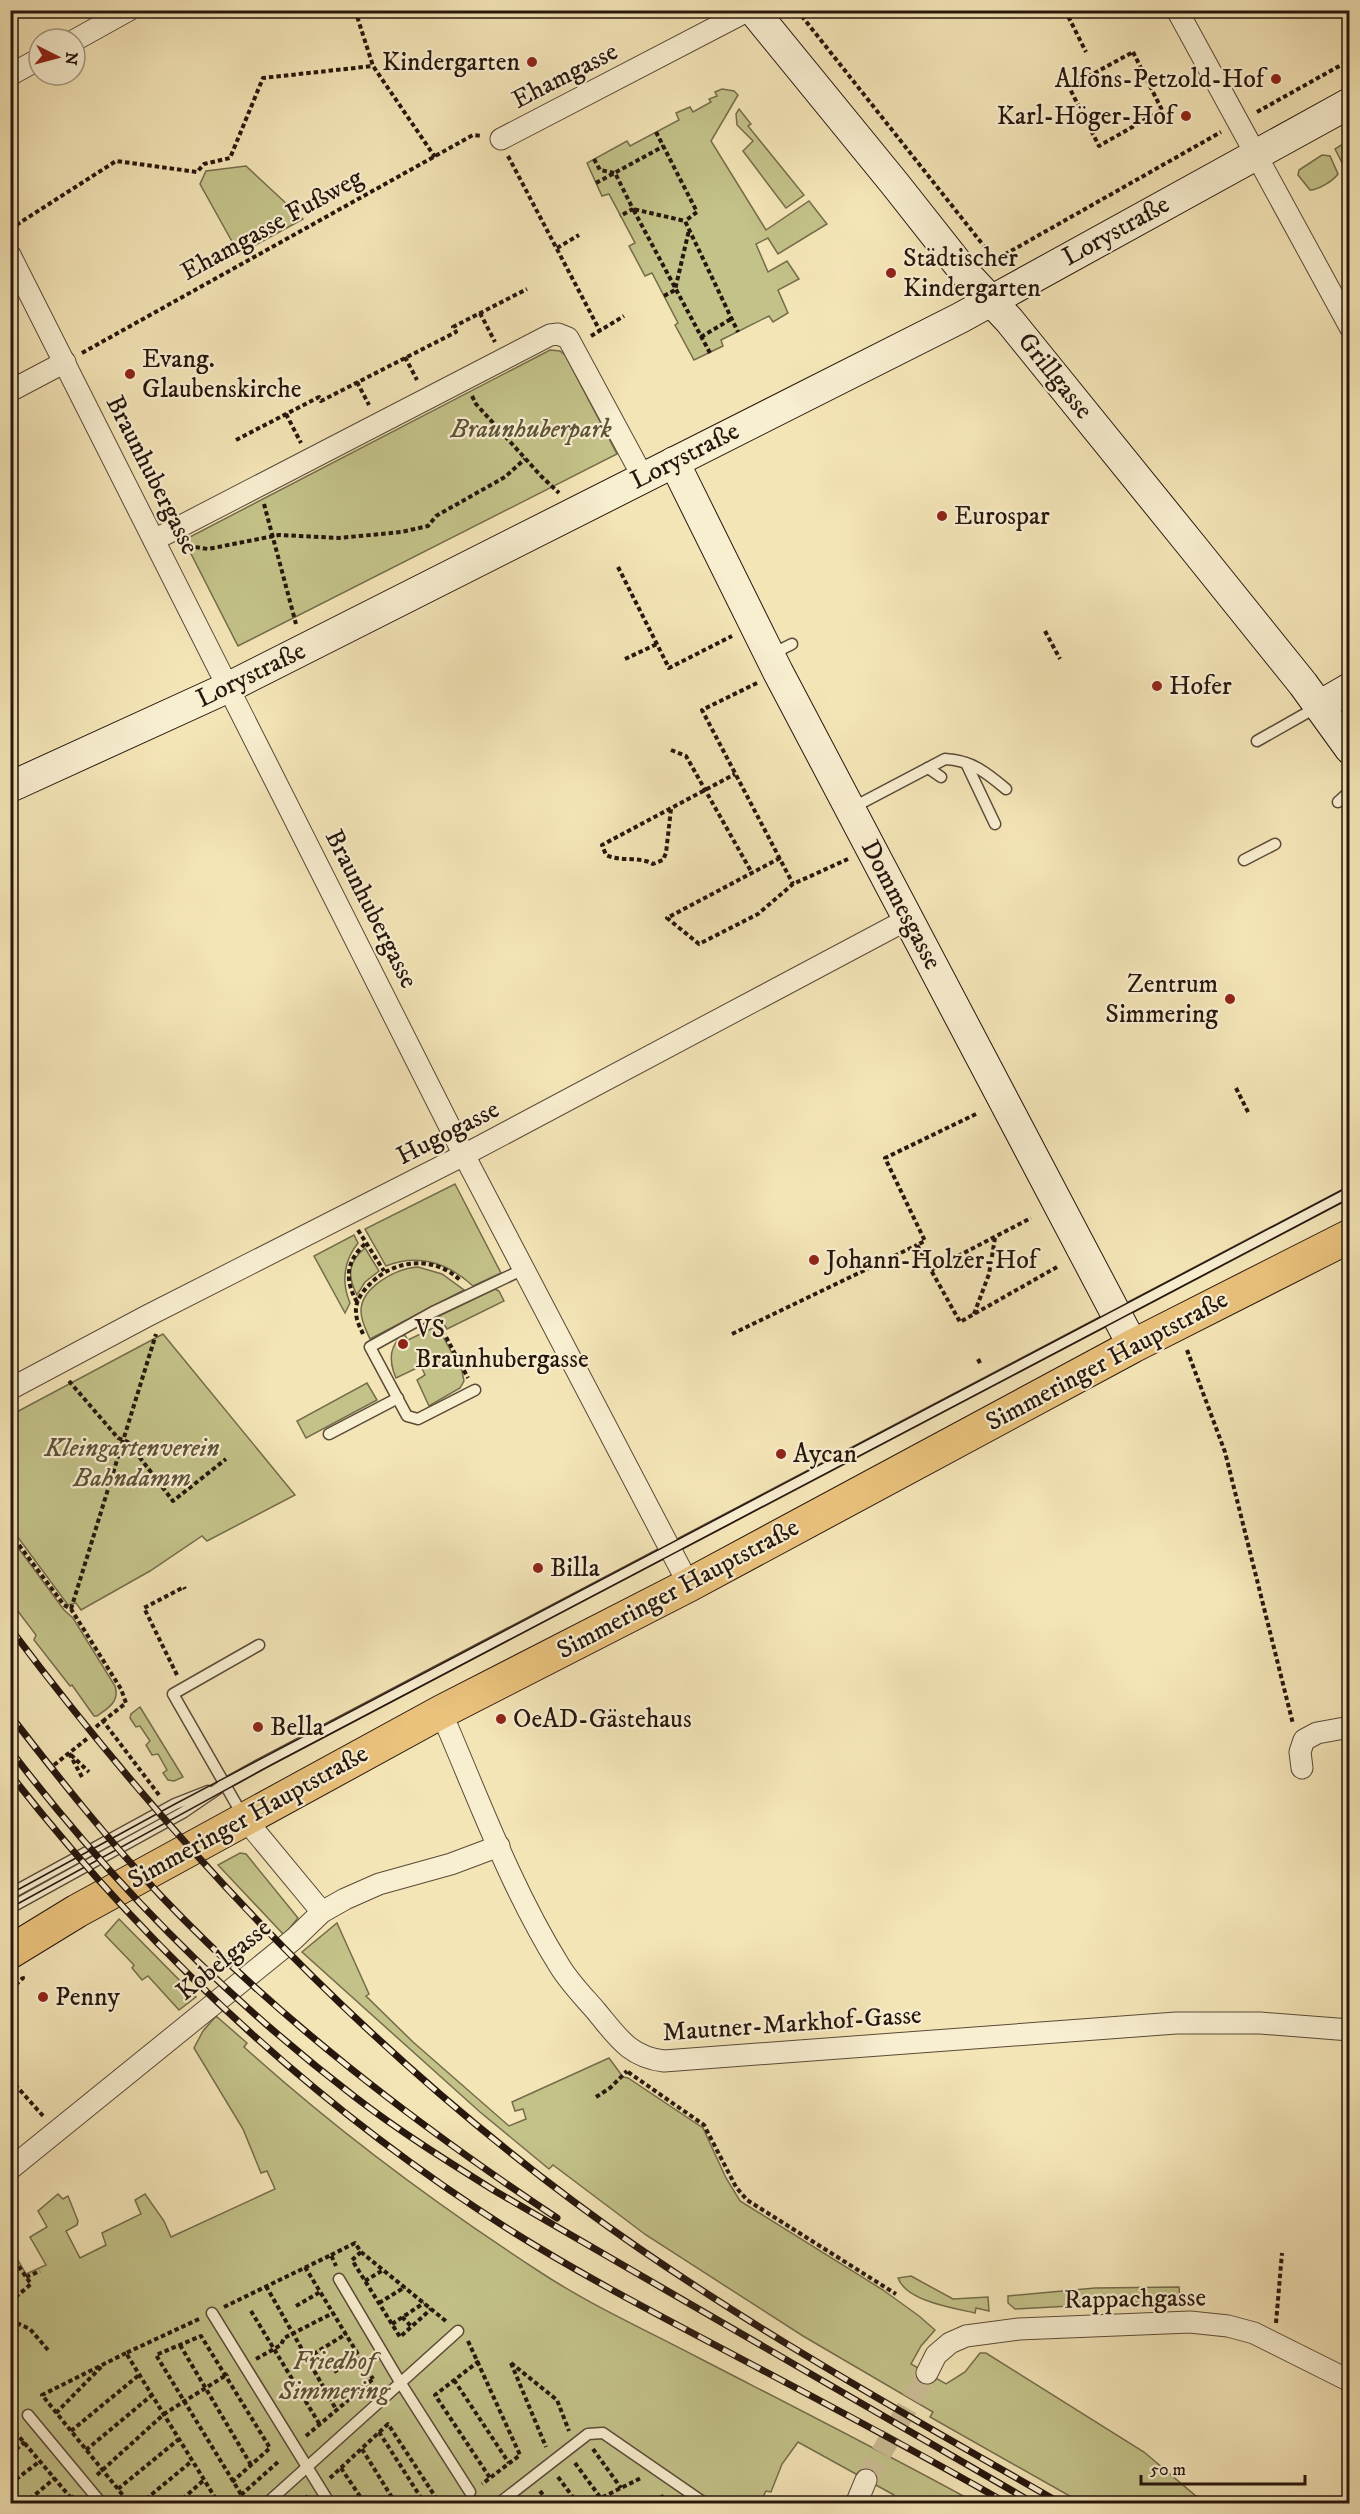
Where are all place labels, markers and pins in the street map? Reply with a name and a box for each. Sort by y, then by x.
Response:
place label: Kindergarten [382,46,520,79]
marker: Kindergarten [525,55,539,69]
place label: Alfons-Petzold-Hof [1055,63,1268,96]
marker: Alfons-Petzold-Hof [1269,72,1283,86]
place label: Karl-Höger-Hof [997,100,1178,133]
marker: Karl-Höger-Hof [1179,109,1193,123]
place label: Städtischer Kindergarten [903,242,1041,305]
marker: Städtischer Kindergarten [884,266,898,280]
place label: Evang. Glaubenskirche [142,343,301,406]
marker: Evang. Glaubenskirche [123,367,137,381]
place label: Eurospar [954,500,1050,533]
marker: Eurospar [935,509,949,523]
place label: Hofer [1169,670,1232,703]
marker: Hofer [1150,679,1164,693]
place label: Zentrum Simmering [1105,968,1218,1031]
marker: Zentrum Simmering [1223,992,1237,1006]
place label: Johann-Holzer-Hof [824,1244,1041,1277]
marker: Johann-Holzer-Hof [807,1253,821,1267]
place label: VS Braunhubergasse [414,1313,589,1376]
marker: VS Braunhubergasse [396,1337,410,1351]
place label: Aycan [793,1438,857,1471]
marker: Aycan [774,1447,788,1461]
place label: Billa [550,1552,600,1585]
marker: Billa [531,1561,545,1575]
place label: OeAD-Gästehaus [513,1703,692,1736]
place label: Bella [270,1711,324,1744]
marker: OeAD-Gästehaus [494,1712,508,1726]
marker: Bella [251,1720,265,1734]
place label: Penny [55,1981,120,2014]
marker: Penny [36,1990,50,2004]

